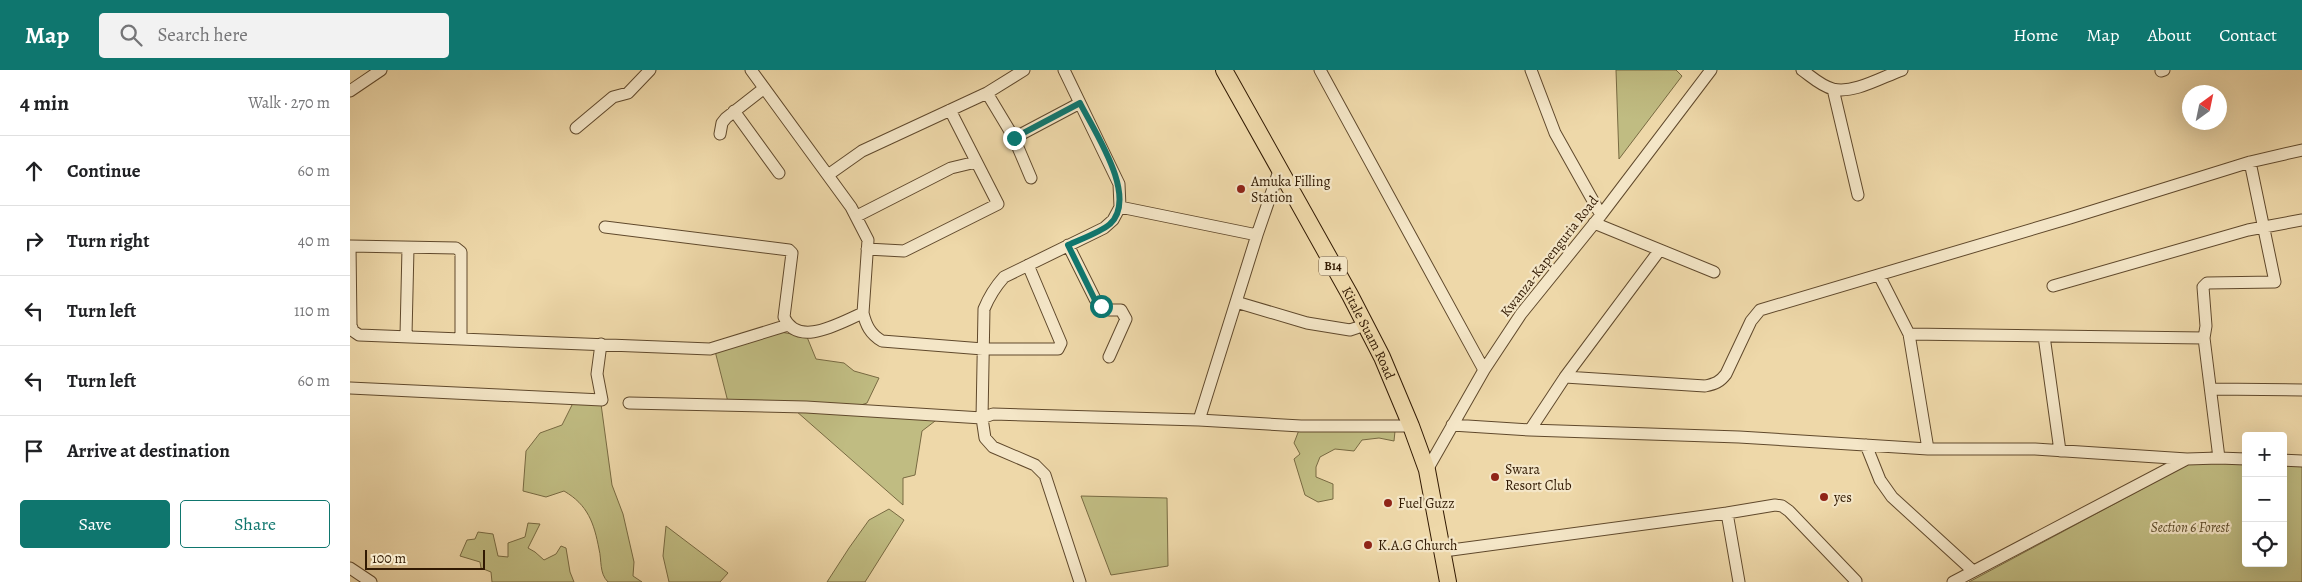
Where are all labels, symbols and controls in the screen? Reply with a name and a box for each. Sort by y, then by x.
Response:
search box [99,13,449,58]
text: Map [25,19,69,51]
icon: search [117,21,145,49]
text: Search here [157,22,248,48]
text: Home [2013,23,2058,47]
text: Map [2086,23,2119,47]
text: About [2147,23,2191,47]
text: Contact [2219,23,2277,47]
north arrow [2182,85,2227,130]
text: 4 min [20,89,69,117]
text: Walk · 270 m [248,92,330,114]
route end [1003,127,1026,150]
icon: ahead [20,157,48,185]
text: Continue [67,158,141,184]
text: 60 m [298,160,330,182]
place label: Amuka Filling Station [1250,172,1330,207]
marker: Amuka Filling Station [1235,183,1247,195]
street label: Kwanza-Kapenguria Road [1496,191,1603,321]
icon: right [20,227,48,255]
text: Turn right [67,228,149,254]
text: 40 m [298,230,330,252]
road number: B14 [1319,257,1347,276]
street label: Kitale Suam Road [1337,283,1399,383]
route start [1090,295,1113,318]
icon: left [20,297,48,325]
text: Turn left [67,298,136,324]
text: 110 m [294,300,330,322]
icon: left [20,367,48,395]
text: Turn left [67,368,136,394]
text: 60 m [298,370,330,392]
map controls [2242,432,2287,567]
button: + [2242,432,2287,477]
icon: arrive [20,437,48,465]
text: Arrive at destination [67,438,230,464]
place label: Swara Resort Club [1505,460,1572,495]
marker: Swara Resort Club [1489,471,1501,483]
button: − [2242,477,2287,522]
place label: yes [1833,488,1852,507]
marker: yes [1818,491,1830,503]
place label: Fuel Guzz [1398,494,1455,513]
marker: Fuel Guzz [1382,497,1394,509]
button: Save [20,500,170,548]
button: Share [180,500,330,548]
park label: Section 6 Forest [2151,518,2230,537]
button: locate [2242,522,2287,567]
place label: K.A.G Church [1378,536,1458,555]
marker: K.A.G Church [1362,539,1374,551]
scale bar [365,547,485,570]
text: 100 m [372,549,406,568]

